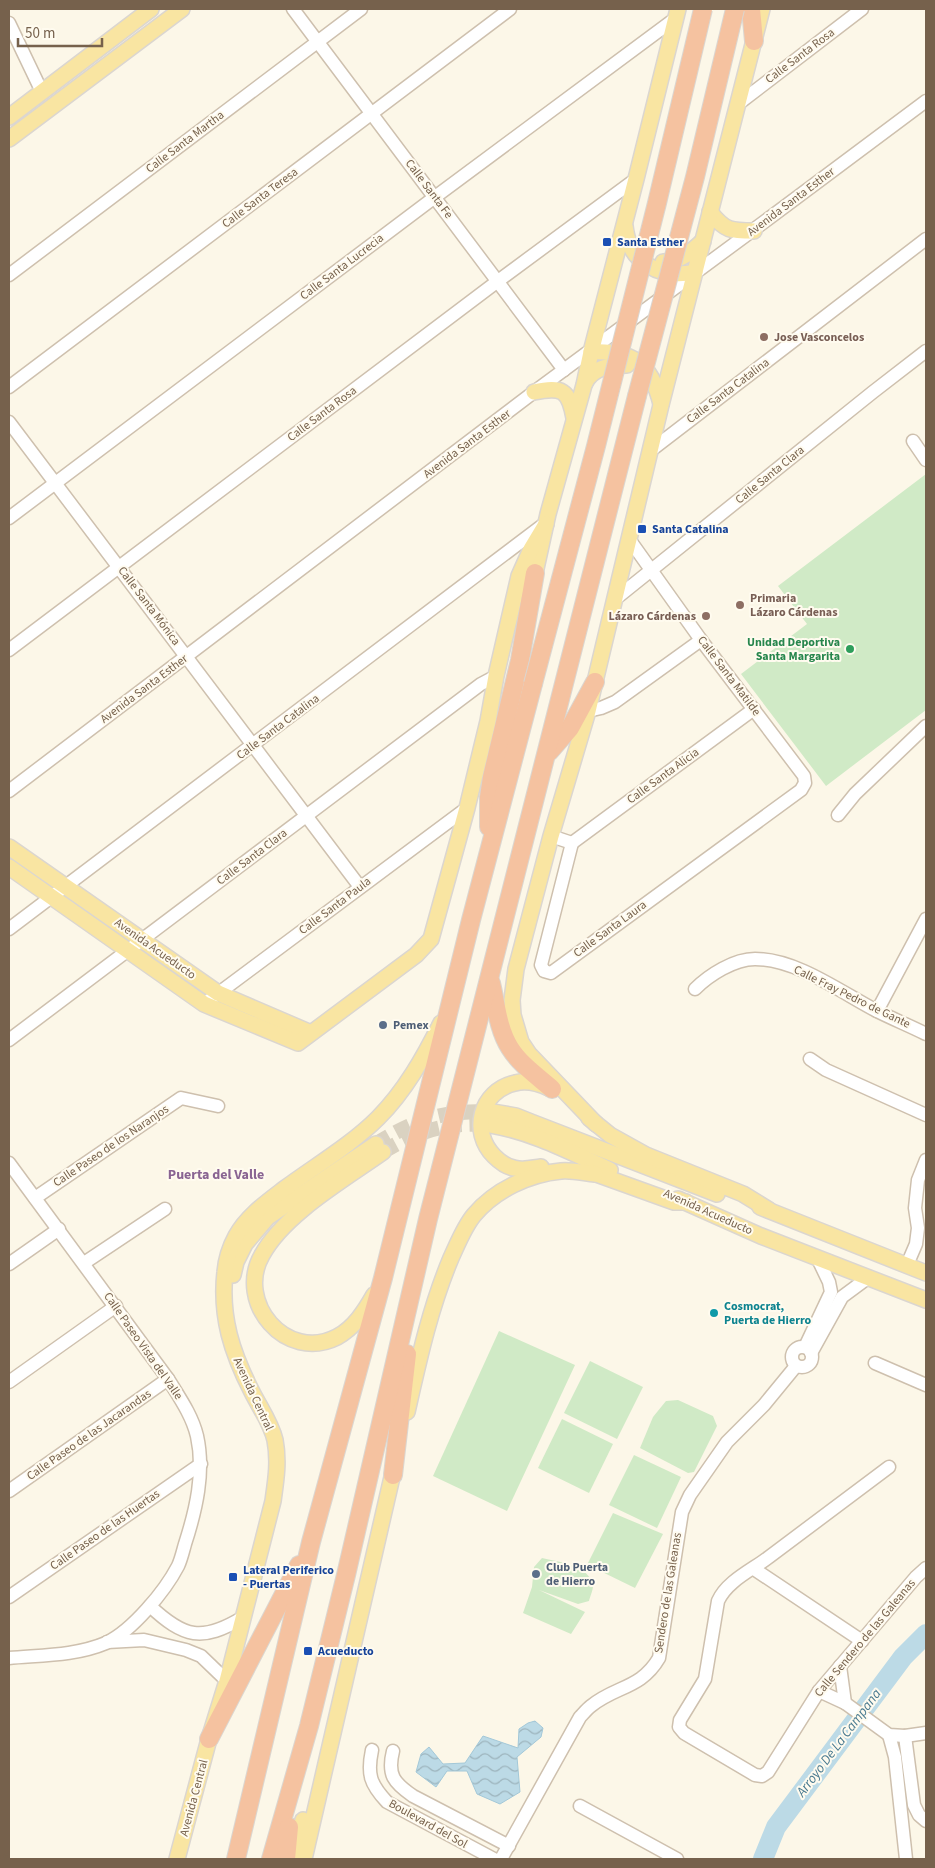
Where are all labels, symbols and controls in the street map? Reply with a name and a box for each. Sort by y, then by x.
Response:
scale bar [18,15,101,47]
text: 50 m [25,23,55,44]
street label: Calle Santa Rosa [762,24,838,88]
street label: Calle Santa Martha [142,107,228,177]
street label: Calle Santa Fe [401,156,457,222]
street label: Avenida Santa Esther [744,163,839,241]
street label: Calle Santa Teresa [218,164,302,232]
street label: Calle Santa Lucrecia [297,230,387,304]
place label: Santa Esther [617,234,684,251]
marker: Santa Esther [601,236,613,248]
place label: Jose Vasconcelos [774,329,864,346]
marker: Jose Vasconcelos [758,331,770,343]
street label: Calle Santa Catalina [683,354,773,428]
street label: Calle Santa Rosa [284,382,360,446]
street label: Avenida Santa Esther [420,405,515,483]
street label: Calle Santa Clara [732,442,808,508]
place label: Santa Catalina [652,521,729,538]
marker: Santa Catalina [636,523,648,535]
street label: Calle Santa Mónica [114,563,184,649]
place label: Primaria Lázaro Cárdenas [750,590,838,621]
marker: Primaria Lázaro Cárdenas [734,599,746,611]
place label: Lázaro Cárdenas [609,608,696,625]
marker: Lázaro Cárdenas [700,610,712,622]
street label: Calle Santa Matilde [693,633,765,719]
place label: Unidad Deportiva Santa Margarita [747,634,840,665]
marker: Unidad Deportiva Santa Margarita [844,643,856,655]
street label: Avenida Santa Esther [97,650,192,728]
street label: Calle Santa Catalina [233,690,323,764]
street label: Calle Santa Alicia [623,744,703,808]
street label: Calle Santa Clara [213,825,291,889]
street label: Calle Santa Paula [295,873,375,939]
street label: Calle Santa Laura [570,897,650,961]
street label: Avenida Acueducto [111,915,199,983]
street label: Calle Fray Pedro de Gante [791,961,913,1033]
place label: Pemex [393,1017,429,1034]
marker: Pemex [377,1019,389,1031]
street label: Calle Paseo de los Naranjos [50,1101,172,1191]
district label: Puerta del Valle [168,1165,264,1185]
street label: Avenida Acueducto [661,1185,755,1239]
street label: Calle Paseo Vista del Valle [99,1289,187,1403]
place label: Cosmocrat, Puerta de Hierro [724,1298,812,1329]
marker: Cosmocrat, Puerta de Hierro [708,1307,720,1319]
street label: Avenida Central [229,1355,277,1433]
street label: Calle Paseo de las Jacarandas [23,1385,155,1485]
street label: Calle Paseo de las Huertas [47,1486,163,1574]
street label: Sendero de las Galeanas [650,1531,686,1655]
place label: Club Puerta de Hierro [546,1559,608,1590]
place label: Lateral Periferico - Puertas [243,1562,334,1593]
marker: Club Puerta de Hierro [530,1568,542,1580]
marker: Lateral Periferico - Puertas [227,1571,239,1583]
street label: Calle Sendero de las Galeanas [810,1575,920,1701]
place label: Acueducto [317,1643,374,1660]
marker: Acueducto [302,1645,314,1657]
water label: Arroyo De La Campana [791,1684,887,1802]
street label: Avenida Central [176,1758,212,1838]
street label: Boulevard del Sol [386,1795,470,1853]

